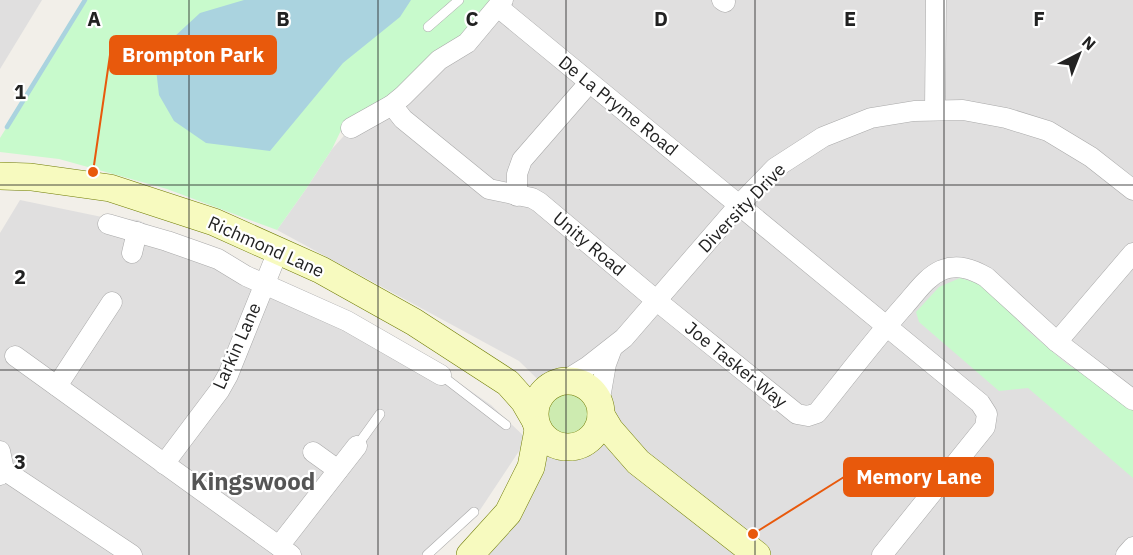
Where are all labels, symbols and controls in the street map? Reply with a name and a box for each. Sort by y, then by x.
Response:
text: A [87,5,101,32]
text: B [276,5,290,32]
text: C [465,5,479,32]
text: D [654,5,668,32]
text: E [844,5,856,32]
text: F [1033,5,1045,32]
north arrow [1049,24,1109,84]
text: N [1078,32,1100,54]
callout: Brompton Park [110,36,276,74]
text: Brompton Park [122,41,264,68]
street label: De La Pryme Road [554,50,683,161]
text: 1 [14,78,26,105]
street label: Diversity Drive [693,158,790,257]
street label: Unity Road [548,207,630,281]
street label: Richmond Lane [205,211,328,282]
text: 2 [14,263,26,290]
street label: Larkin Lane [207,299,266,393]
street label: Joe Tasker Way [680,316,792,413]
text: 3 [14,448,26,475]
callout: Memory Lane [844,458,993,496]
text: Memory Lane [856,463,982,490]
district label: Kingswood [191,465,315,497]

